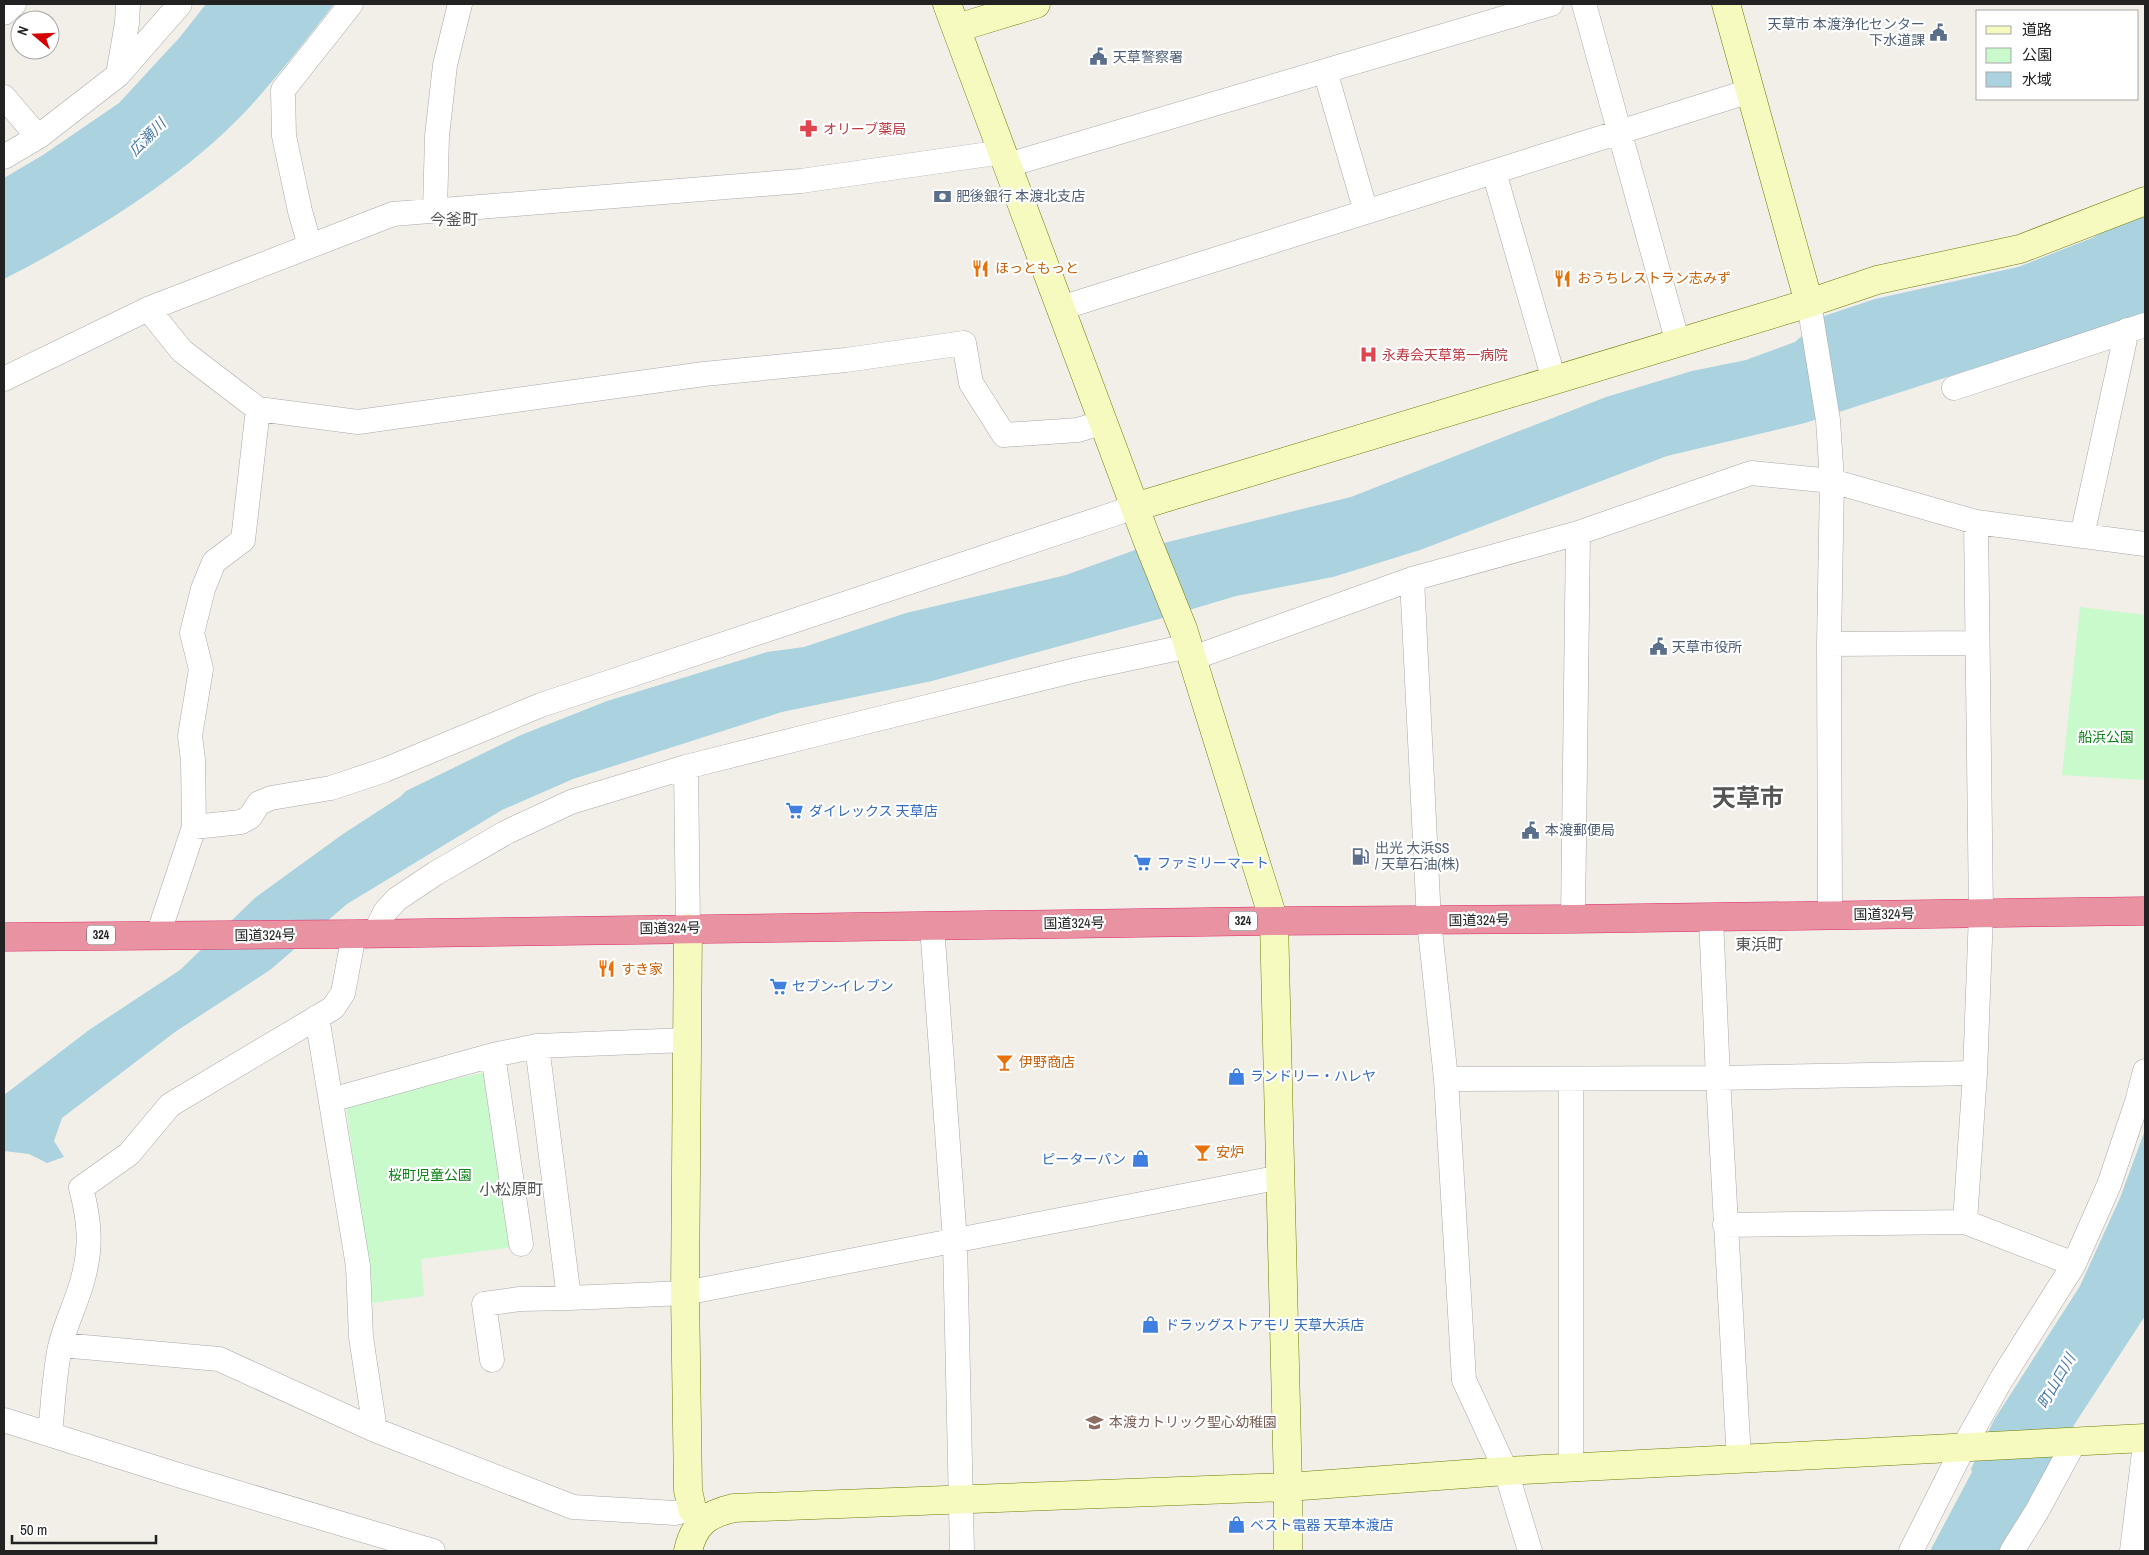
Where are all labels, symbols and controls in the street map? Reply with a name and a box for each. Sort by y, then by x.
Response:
north arrow [10,10,60,60]
legend [1976,10,2139,100]
place label: 天草市 本渡浄化センター 下水道課 [1768,15,1925,49]
text: 道路 [2022,19,2052,40]
public building icon: 天草市 本渡浄化センター 下水道課 [1929,22,1949,42]
text: N [13,24,33,38]
text: 公園 [2022,44,2052,65]
public building icon: 天草警察署 [1089,47,1109,67]
place label: 天草警察署 [1113,48,1183,66]
text: 水域 [2022,69,2052,90]
water label: 広瀬川 [124,112,172,160]
pharmacy icon: オリーブ薬局 [799,119,819,139]
place label: オリーブ薬局 [823,120,906,138]
bank icon: 肥後銀行 本渡北支店 [932,186,952,206]
place label: 肥後銀行 本渡北支店 [956,187,1085,205]
district label: 今釜町 [430,208,478,230]
restaurant icon: ほっともっと [971,258,991,278]
place label: ほっともっと [995,259,1079,277]
restaurant icon: おうちレストラン志みず [1553,268,1573,288]
place label: おうちレストラン志みず [1577,269,1731,287]
hospital icon: 永寿会天草第一病院 [1358,345,1378,365]
place label: 永寿会天草第一病院 [1382,346,1508,364]
public building icon: 天草市役所 [1648,637,1668,657]
place label: 天草市役所 [1672,638,1742,656]
park label: 船浜公園 [2078,728,2134,746]
district label: 天草市 [1712,781,1784,813]
supermarket icon: ダイレックス 天草店 [785,801,805,821]
place label: ダイレックス 天草店 [809,802,938,820]
public building icon: 本渡郵便局 [1521,820,1541,840]
place label: 本渡郵便局 [1545,821,1615,839]
place label: 出光 大浜SS / 天草石油(株) [1375,839,1459,873]
fuel station icon: 出光 大浜SS / 天草石油(株) [1351,846,1371,866]
supermarket icon: ファミリーマート [1133,853,1153,873]
place label: ファミリーマート [1157,854,1269,872]
street label: 国道324号 [1853,904,1915,924]
street label: 国道324号 [1448,910,1510,930]
road number: 324 [1229,911,1257,930]
street label: 国道324号 [1043,913,1105,933]
street label: 国道324号 [639,918,701,938]
street label: 国道324号 [234,925,296,945]
road number: 324 [87,926,115,944]
district label: 東浜町 [1735,933,1783,955]
restaurant icon: すき家 [597,959,617,979]
place label: すき家 [621,960,663,978]
supermarket icon: セブン-イレブン [768,976,788,996]
place label: セブン-イレブン [792,977,894,995]
bar icon: 伊野商店 [995,1052,1015,1072]
place label: 伊野商店 [1019,1053,1075,1071]
shop icon: ランドリー・ハレヤ [1226,1066,1246,1086]
place label: ランドリー・ハレヤ [1250,1067,1376,1085]
bar icon: 安炉 [1192,1142,1212,1162]
place label: 安炉 [1216,1143,1244,1161]
shop icon: ピーターパン [1130,1149,1150,1169]
place label: ピーターパン [1041,1150,1126,1168]
park label: 桜町児童公園 [388,1166,472,1184]
district label: 小松原町 [479,1178,543,1200]
shop icon: ドラッグストアモリ 天草大浜店 [1141,1315,1161,1335]
place label: ドラッグストアモリ 天草大浜店 [1165,1316,1364,1334]
water label: 町山口川 [2032,1348,2081,1412]
school or university icon: 本渡カトリック聖心幼稚園 [1085,1412,1105,1432]
place label: 本渡カトリック聖心幼稚園 [1109,1413,1277,1431]
scale bar [12,1512,156,1544]
shop icon: ベスト電器 天草本渡店 [1226,1515,1246,1535]
place label: ベスト電器 天草本渡店 [1250,1516,1393,1534]
text: 50 m [20,1519,47,1540]

